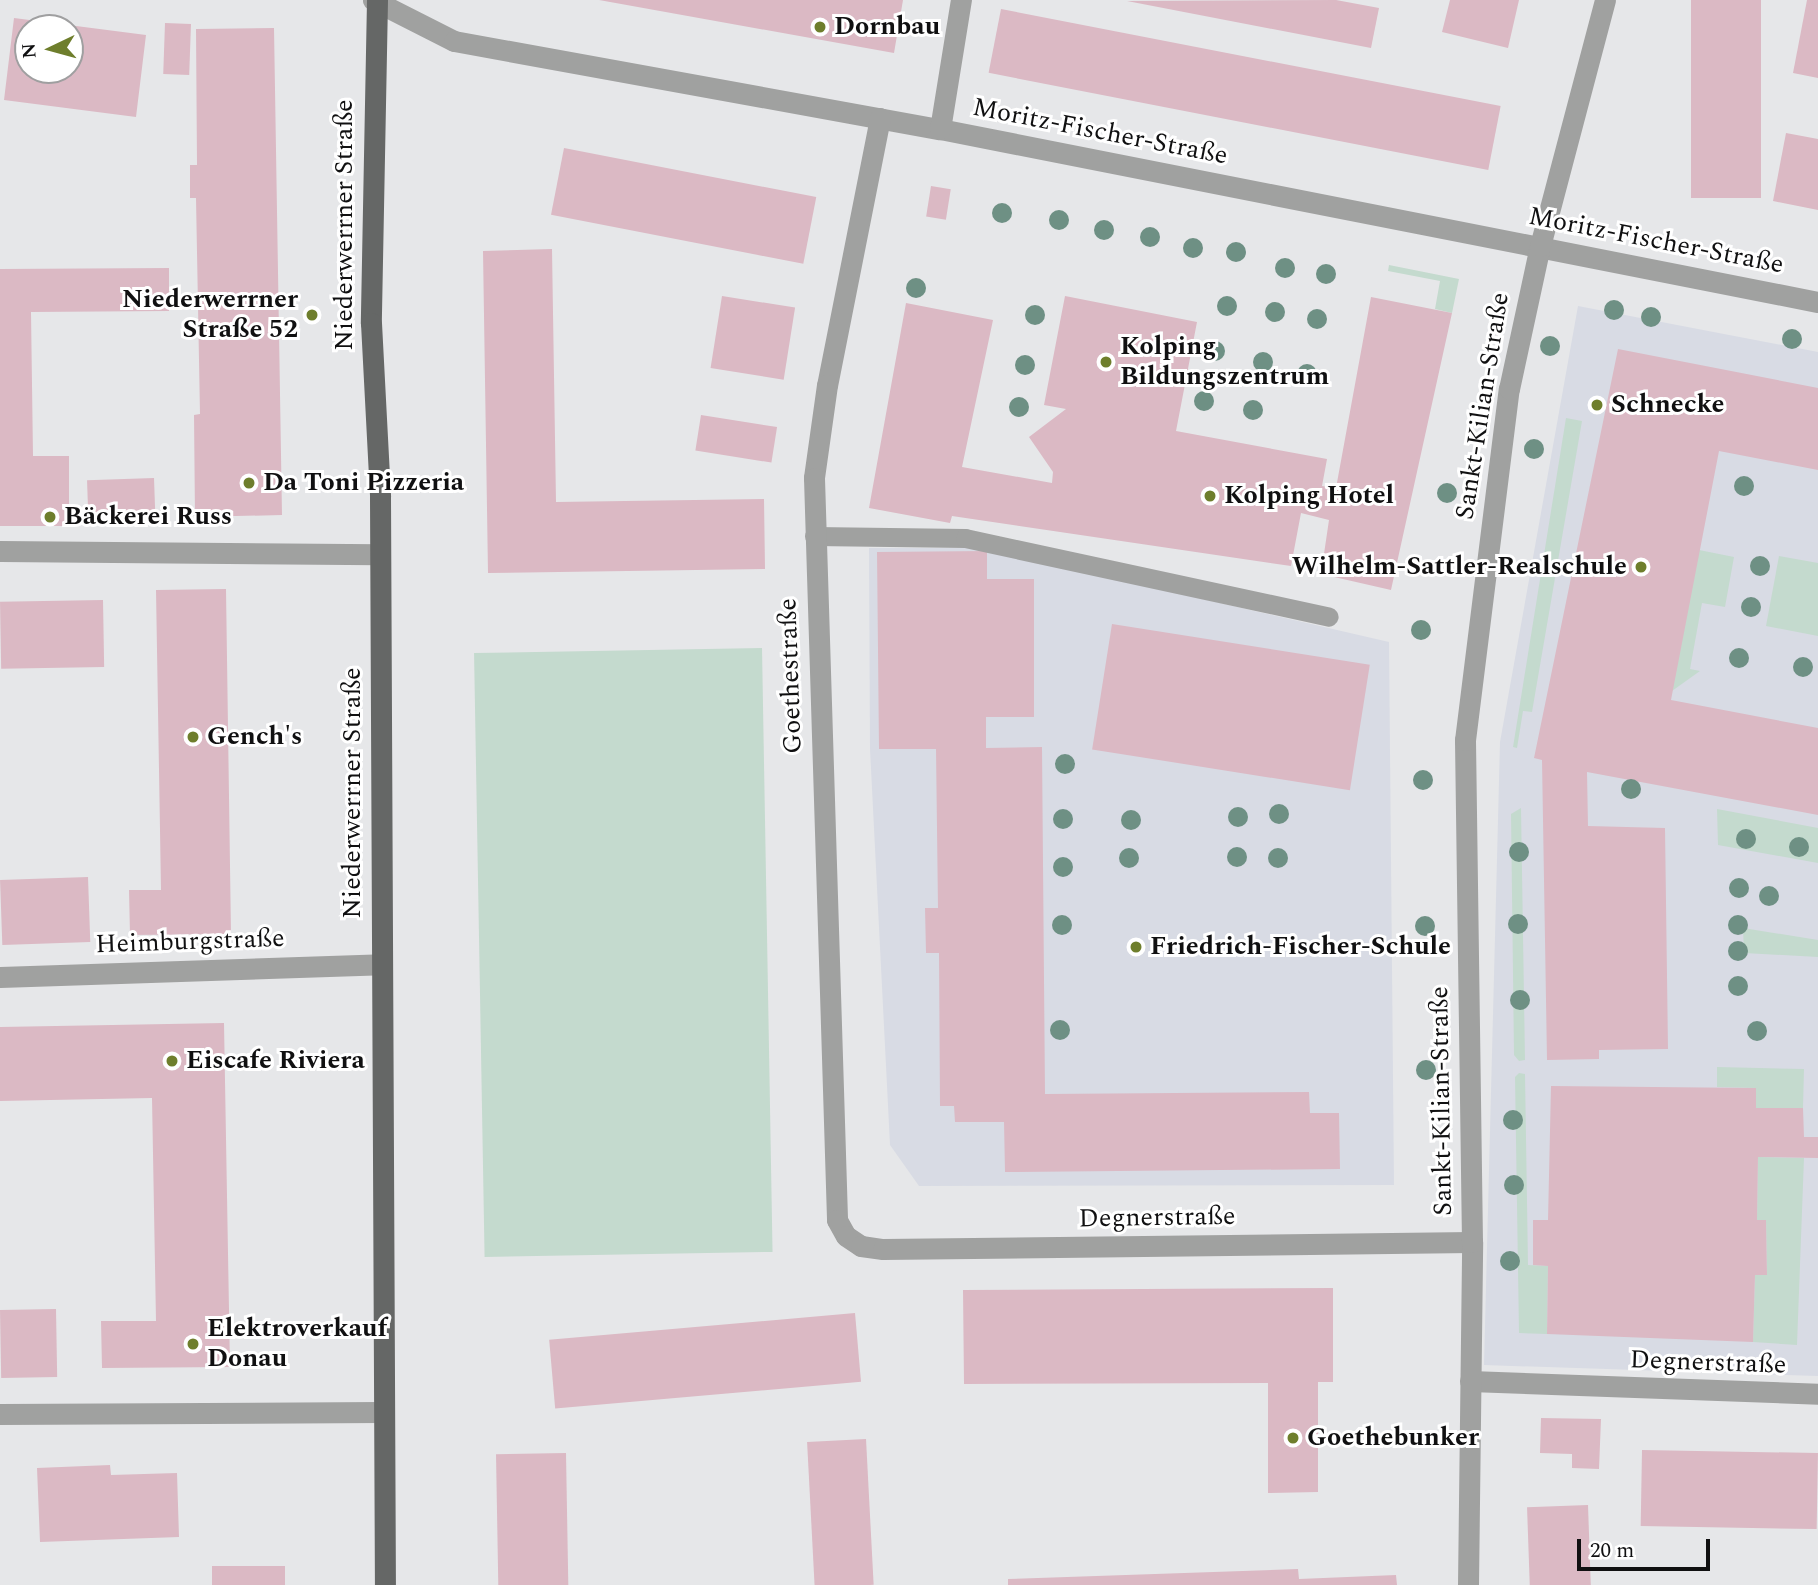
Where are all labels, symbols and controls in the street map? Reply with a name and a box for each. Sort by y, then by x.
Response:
place label: Dornbau [834,11,940,43]
north arrow [14,14,84,84]
marker: Dornbau [812,19,828,35]
text: N [14,42,45,60]
street label: Moritz-Fischer-Straße [970,92,1230,172]
street label: Niederwerrner Straße [329,99,361,351]
street label: Moritz-Fischer-Straße [1526,201,1786,281]
place label: Niederwerrner Straße 52 [122,284,298,346]
street label: Sankt-Kilian-Straße [1450,290,1516,522]
marker: Niederwerrner Straße 52 [304,307,320,323]
place label: Kolping Bildungszentrum [1120,331,1329,392]
marker: Kolping Bildungszentrum [1098,354,1114,370]
place label: Schnecke [1611,389,1724,421]
marker: Schnecke [1589,397,1605,413]
place label: Da Toni Pizzeria [263,467,464,499]
marker: Da Toni Pizzeria [241,475,257,491]
place label: Kolping Hotel [1224,480,1394,512]
marker: Kolping Hotel [1202,488,1218,504]
place label: Bäckerei Russ [64,501,232,533]
marker: Bäckerei Russ [42,509,58,525]
place label: Wilhelm-Sattler-Realschule [1292,551,1627,583]
marker: Wilhelm-Sattler-Realschule [1633,559,1649,575]
street label: Goethestraße [773,598,809,754]
street label: Niederwerrner Straße [337,667,369,919]
place label: Gench's [207,721,302,753]
marker: Gench's [185,729,201,745]
street label: Heimburgstraße [95,923,285,961]
place label: Friedrich-Fischer-Schule [1150,931,1451,963]
marker: Friedrich-Fischer-Schule [1128,939,1144,955]
street label: Sankt-Kilian-Straße [1424,986,1460,1216]
place label: Eiscafe Riviera [186,1045,365,1077]
marker: Eiscafe Riviera [164,1053,180,1069]
street label: Degnerstraße [1078,1201,1236,1235]
place label: Elektroverkauf Donau [207,1313,387,1374]
marker: Elektroverkauf Donau [185,1336,201,1352]
street label: Degnerstraße [1629,1345,1787,1381]
place label: Goethebunker [1307,1422,1479,1454]
marker: Goethebunker [1285,1430,1301,1446]
scale bar [1580,1526,1713,1570]
text: 20 m [1590,1535,1634,1567]

